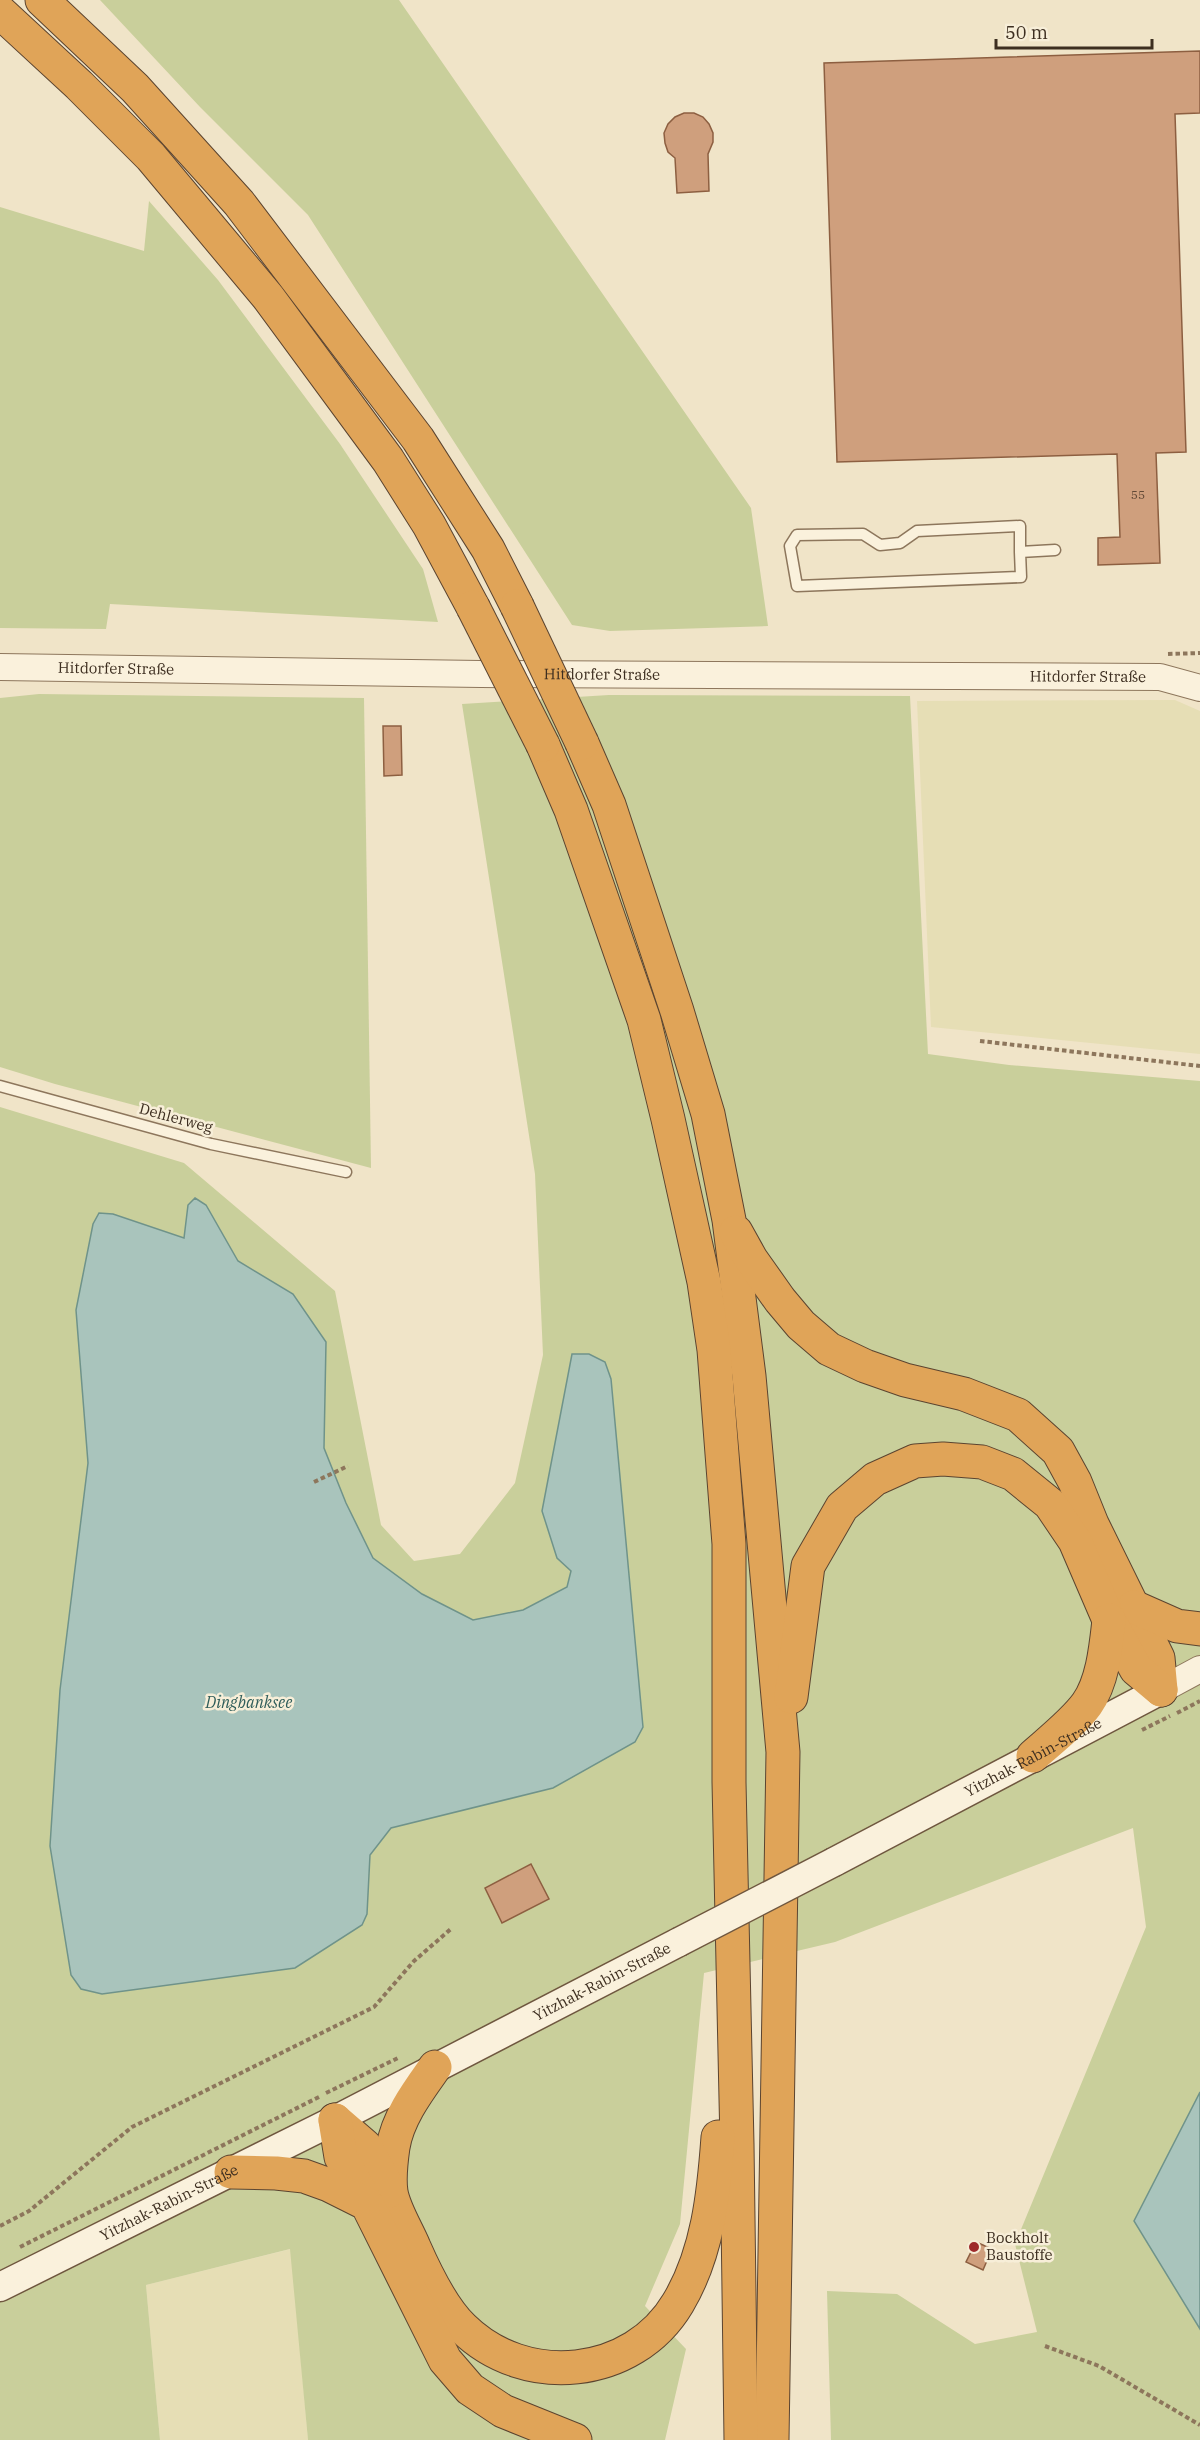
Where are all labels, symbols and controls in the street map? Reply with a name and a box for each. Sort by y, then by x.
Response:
scale bar [996,12,1152,50]
text: 50 m [1005,21,1048,44]
house number: 55 [1131,487,1145,502]
street label: Hitdorfer Straße [58,658,174,679]
street label: Hitdorfer Straße [544,664,660,684]
street label: Hitdorfer Straße [1030,666,1146,686]
street label: Dehlerweg [137,1099,215,1136]
water label: Dingbanksee [205,1692,292,1712]
street label: Yitzhak-Rabin-Straße [961,1713,1105,1801]
street label: Yitzhak-Rabin-Straße [530,1938,674,2025]
street label: Yitzhak-Rabin-Straße [97,2160,241,2245]
place label: Bockholt Baustoffe [986,2228,1053,2264]
marker: Bockholt Baustoffe [967,2240,981,2254]

